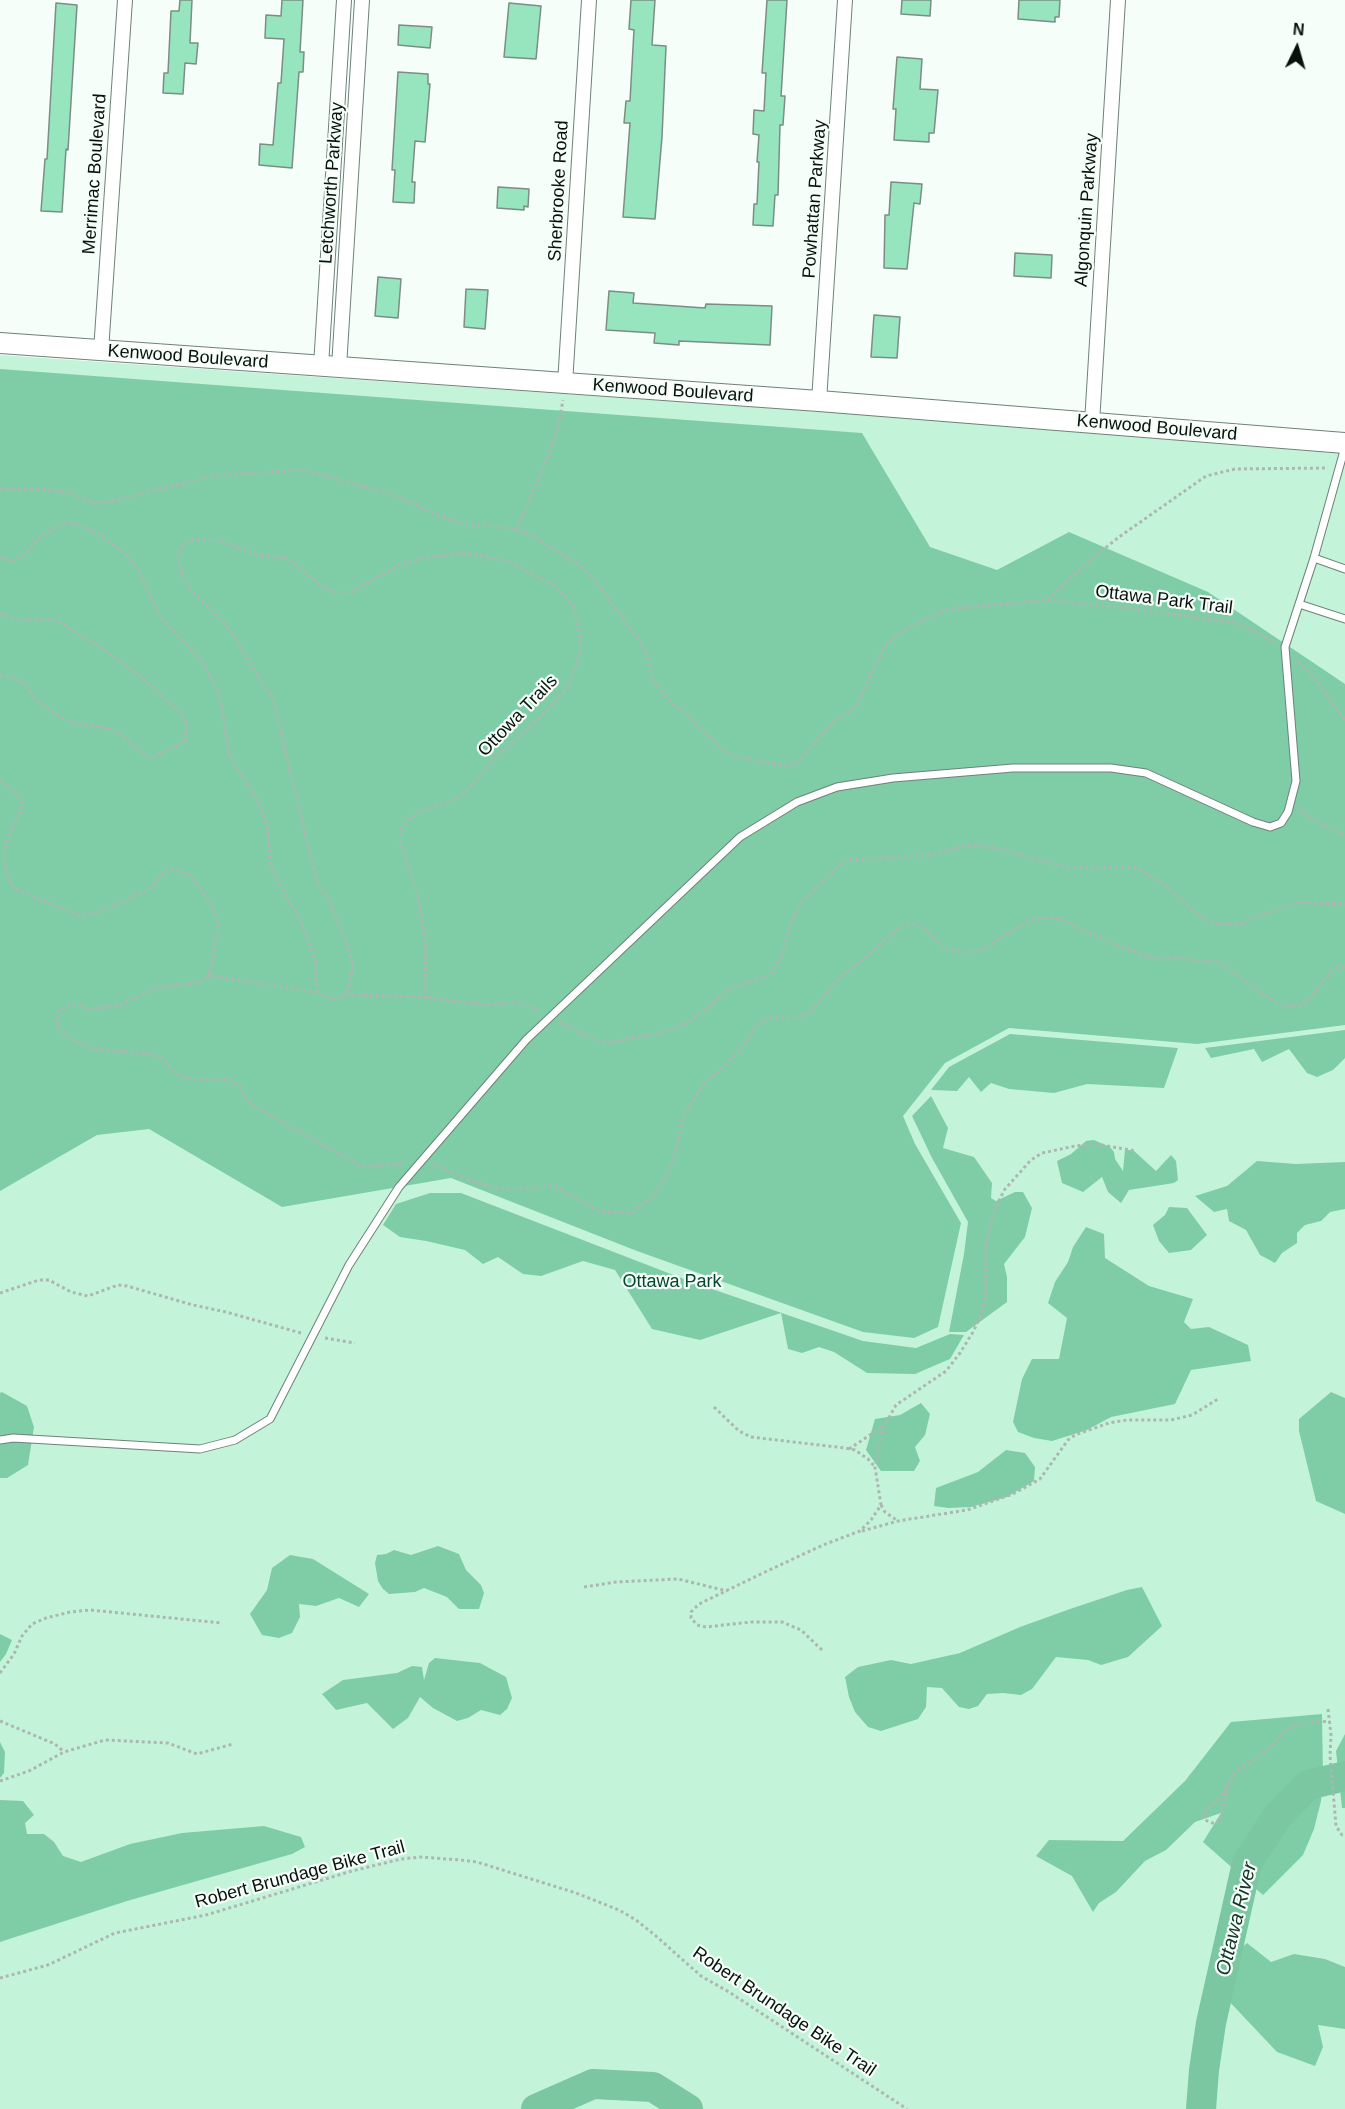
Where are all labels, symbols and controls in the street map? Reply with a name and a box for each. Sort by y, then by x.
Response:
north arrow [1267,18,1327,78]
text: N [1292,21,1305,39]
street label: Merrimac Boulevard [79,93,111,255]
street label: Letchworth Parkway [316,101,348,265]
street label: Powhattan Parkway [799,119,831,279]
street label: Sherbrooke Road [545,120,573,262]
street label: Algonquin Parkway [1071,132,1103,288]
street label: Kenwood Boulevard [107,341,269,373]
street label: Kenwood Boulevard [592,375,754,407]
street label: Kenwood Boulevard [1076,410,1238,446]
street label: Ottawa Park Trail [1094,581,1234,619]
street label: Ottowa Trails [474,671,562,761]
park label: Ottawa Park [622,1271,722,1293]
street label: Robert Brundage Bike Trail [193,1837,407,1913]
water label: Ottawa River [1211,1860,1263,1978]
street label: Robert Brundage Bike Trail [688,1943,880,2081]

